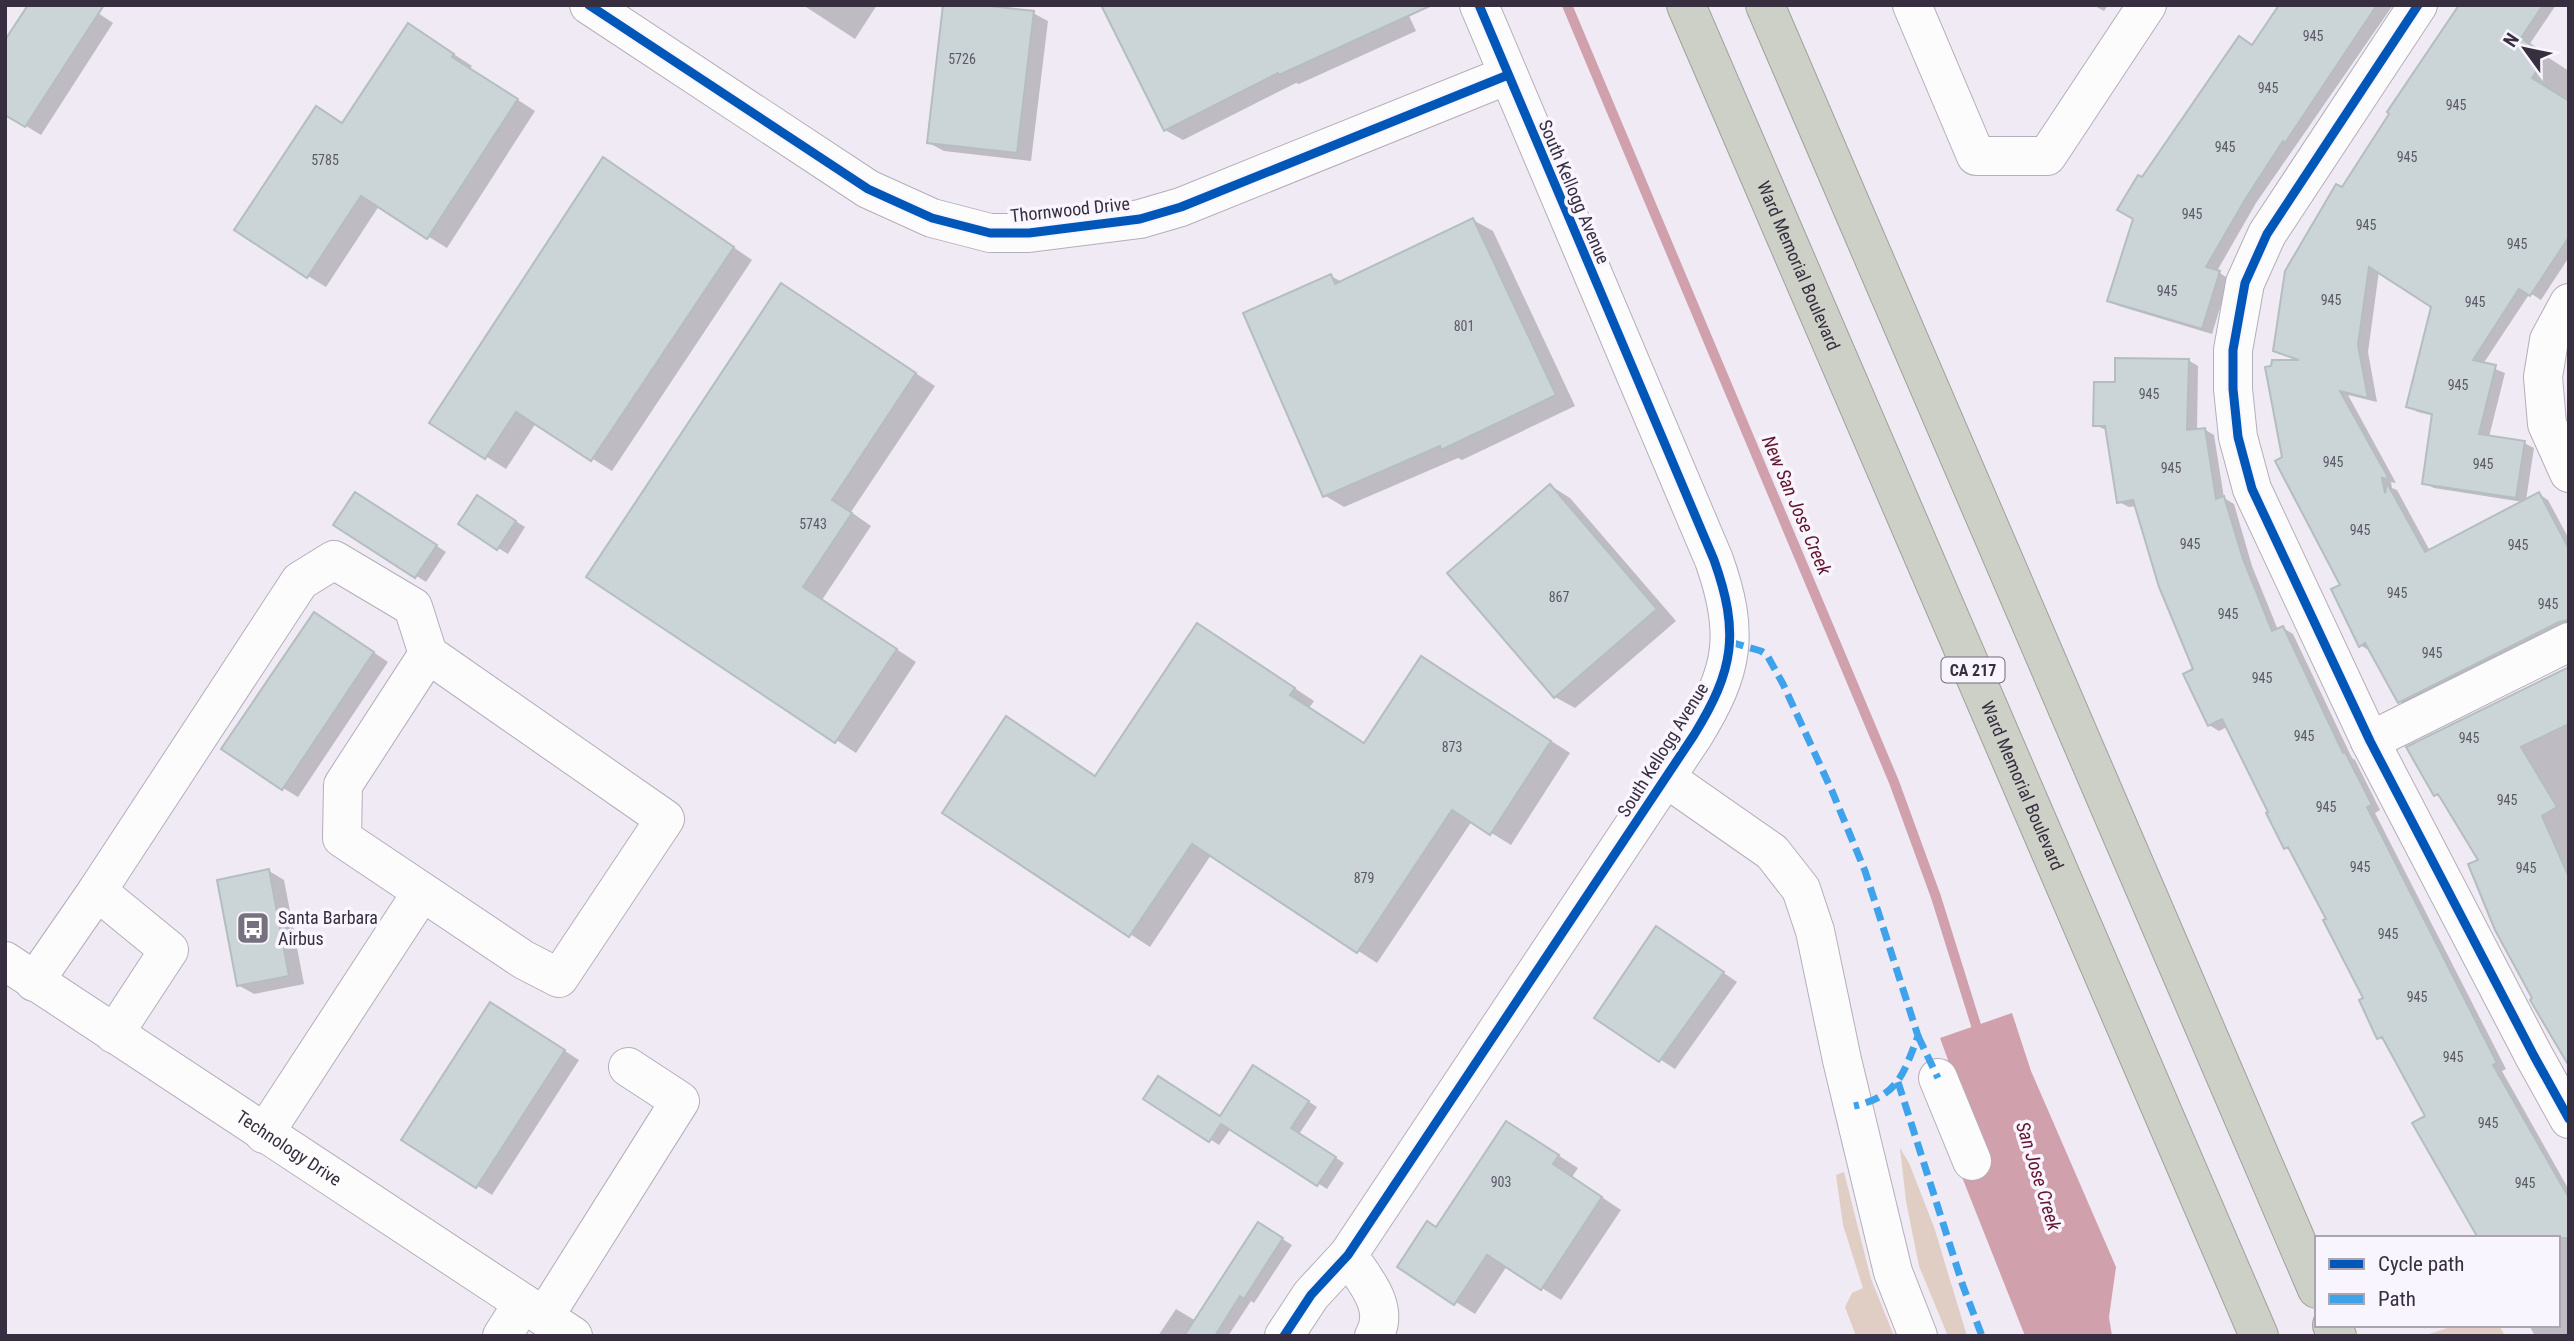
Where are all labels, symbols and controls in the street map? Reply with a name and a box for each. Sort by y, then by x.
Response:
north arrow [2490,14,2560,84]
house number: 945 [2303,28,2323,44]
text: N [2498,29,2524,51]
house number: 5726 [948,51,976,67]
house number: 945 [2258,80,2278,96]
house number: 945 [2446,97,2466,113]
street label: South Kellogg Avenue [1535,117,1614,267]
house number: 945 [2215,139,2235,155]
house number: 945 [2397,149,2417,165]
house number: 5785 [311,152,339,168]
street label: Ward Memorial Boulevard [1753,178,1844,353]
street label: Thornwood Drive [1009,193,1131,226]
house number: 945 [2182,206,2202,222]
house number: 945 [2356,217,2376,233]
house number: 945 [2507,236,2527,252]
house number: 945 [2157,283,2177,299]
house number: 945 [2321,292,2341,308]
house number: 945 [2465,294,2485,310]
house number: 801 [1454,318,1474,334]
house number: 945 [2448,377,2468,393]
house number: 945 [2139,386,2159,402]
water label: New San Jose Creek [1757,432,1837,579]
house number: 945 [2323,454,2343,470]
house number: 945 [2473,456,2493,472]
house number: 945 [2161,460,2181,476]
house number: 5743 [799,516,827,532]
house number: 945 [2350,522,2370,538]
house number: 945 [2180,536,2200,552]
house number: 945 [2508,537,2528,553]
house number: 945 [2387,585,2407,601]
house number: 867 [1549,589,1569,605]
house number: 945 [2538,596,2558,612]
house number: 945 [2218,606,2238,622]
house number: 945 [2422,645,2442,661]
road number: CA 217 [1941,657,2004,682]
house number: 945 [2252,670,2272,686]
street label: South Kellogg Avenue [1613,679,1712,821]
street label: Ward Memorial Boulevard [1977,698,2068,873]
house number: 945 [2294,728,2314,744]
house number: 945 [2459,730,2479,746]
house number: 873 [1442,739,1462,755]
house number: 945 [2497,792,2517,808]
house number: 945 [2316,799,2336,815]
house number: 945 [2350,859,2370,875]
house number: 945 [2516,860,2536,876]
house number: 879 [1354,870,1374,886]
place label: Santa Barbara Airbus [278,907,378,949]
bus stop icon: Santa Barbara Airbus [234,909,272,947]
house number: 945 [2378,926,2398,942]
house number: 945 [2407,989,2427,1005]
house number: 945 [2443,1049,2463,1065]
street label: Technology Drive [233,1106,345,1190]
house number: 945 [2478,1115,2498,1131]
water label: San Jose Creek [2011,1119,2066,1234]
house number: 903 [1491,1174,1511,1190]
house number: 945 [2515,1175,2535,1191]
legend [2315,1236,2560,1327]
text: Cycle path [2378,1252,2464,1276]
text: Path [2378,1287,2416,1311]

